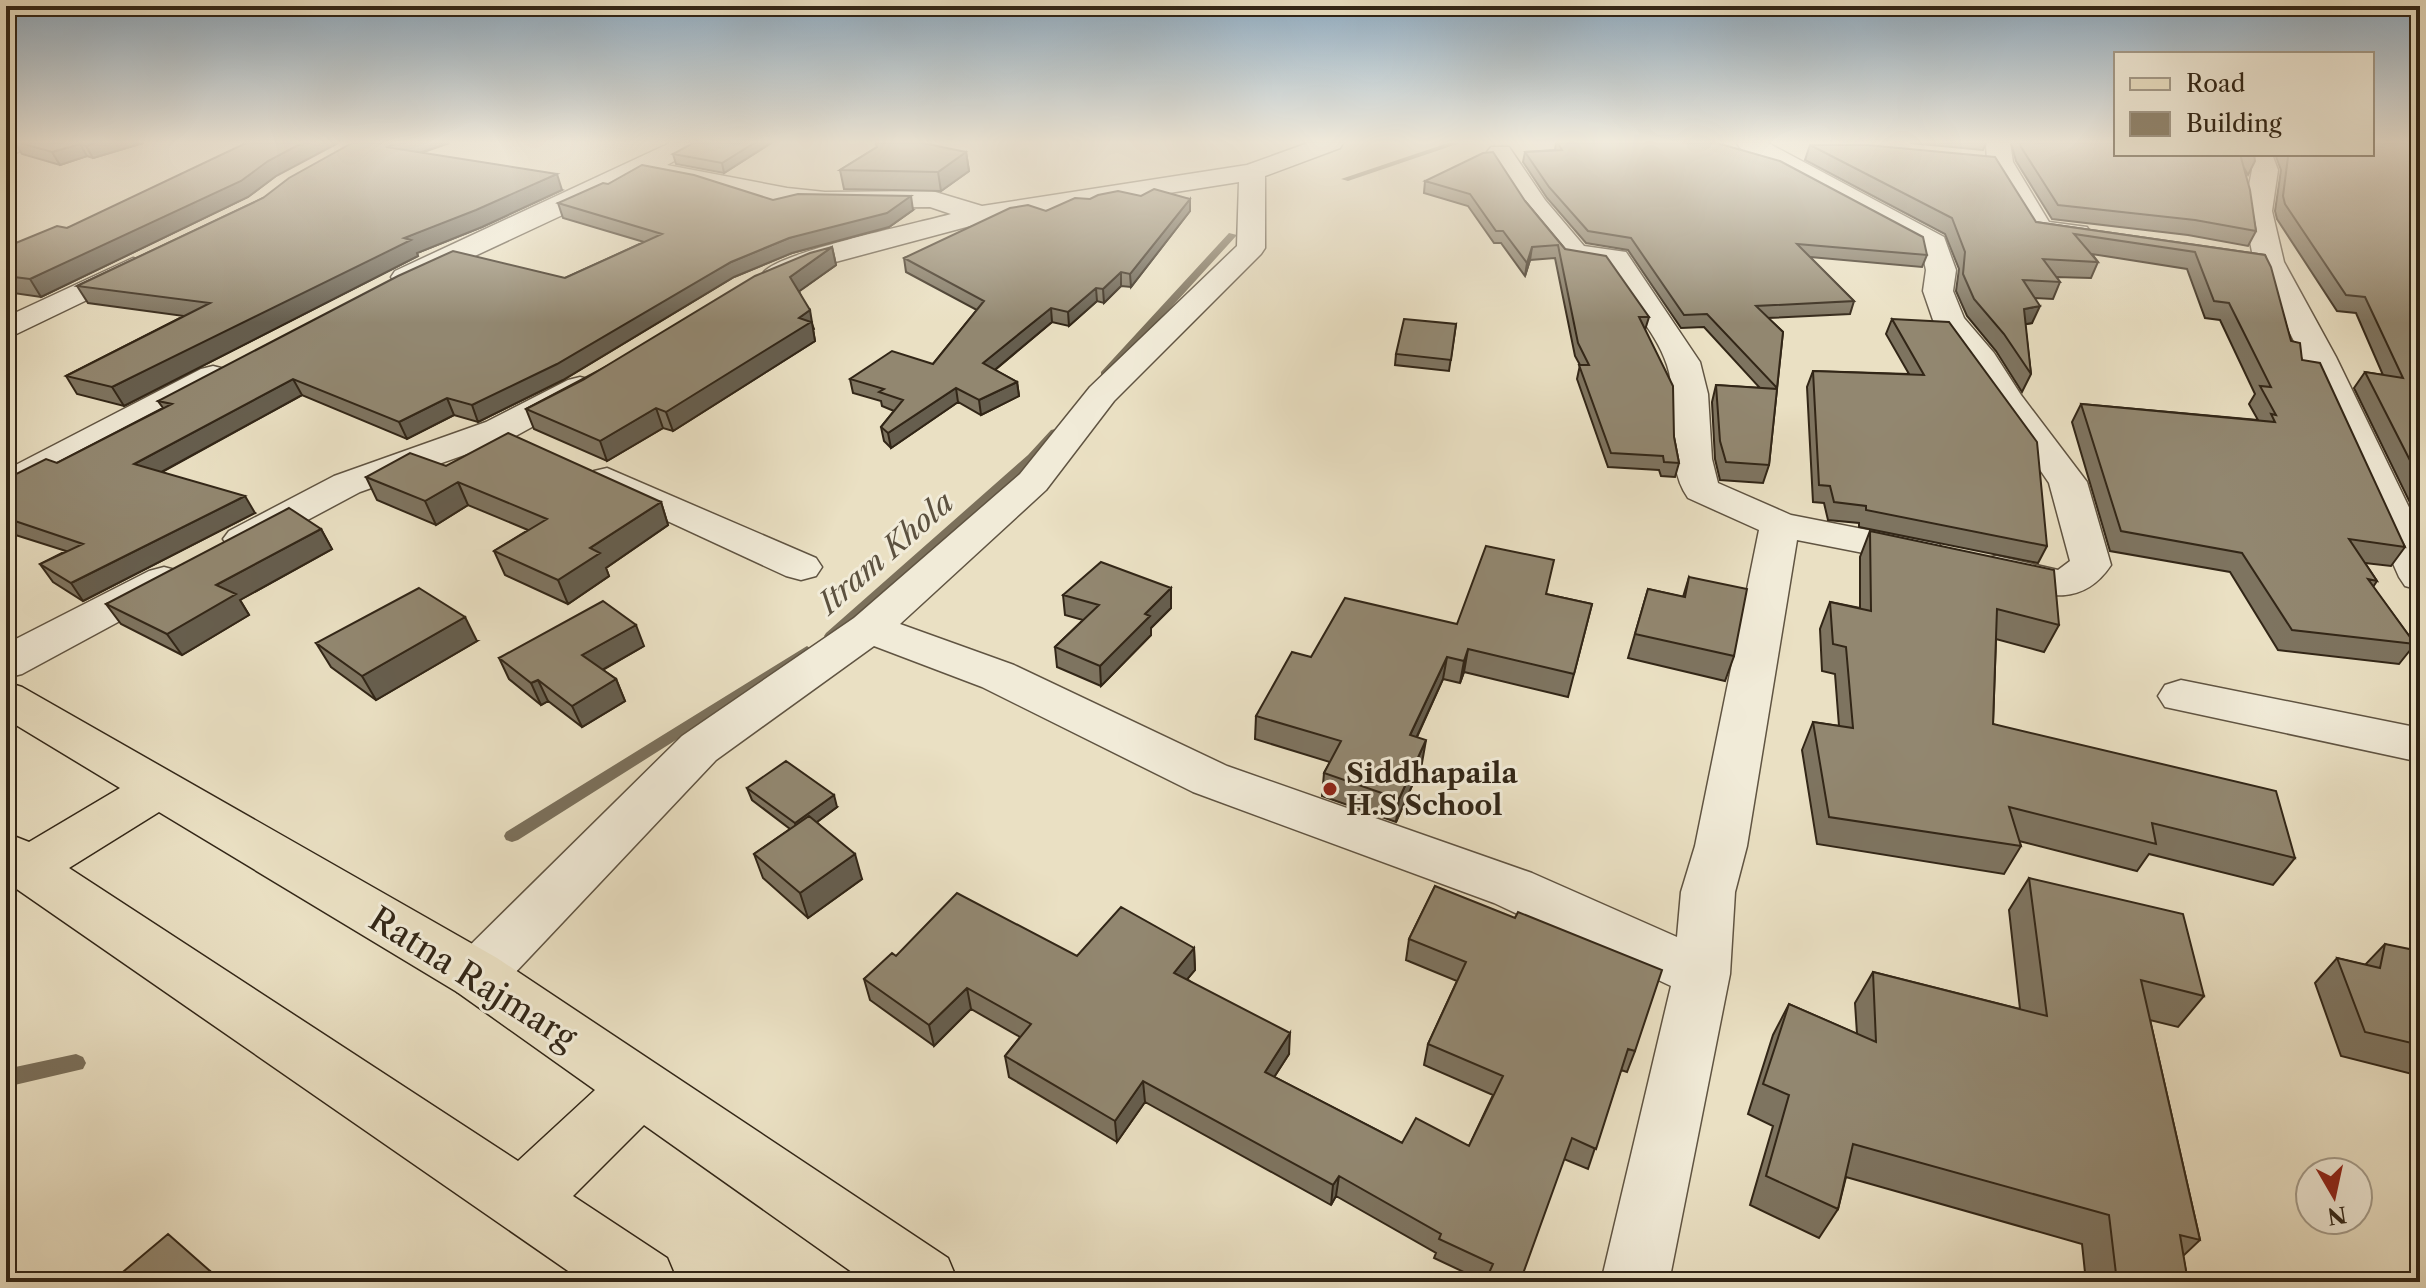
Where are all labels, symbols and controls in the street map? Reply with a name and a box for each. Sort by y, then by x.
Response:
legend [2114,52,2374,156]
text: Road [2186,69,2246,98]
text: Building [2186,109,2282,138]
water label: Itram Khola [809,484,961,623]
place label: Siddhapaila H.S School [1346,756,1518,822]
marker: Siddhapaila H.S School [1321,780,1339,798]
street label: Ratna Rajmarg [361,897,585,1059]
north arrow [2294,1156,2374,1236]
text: N [2325,1200,2349,1230]

